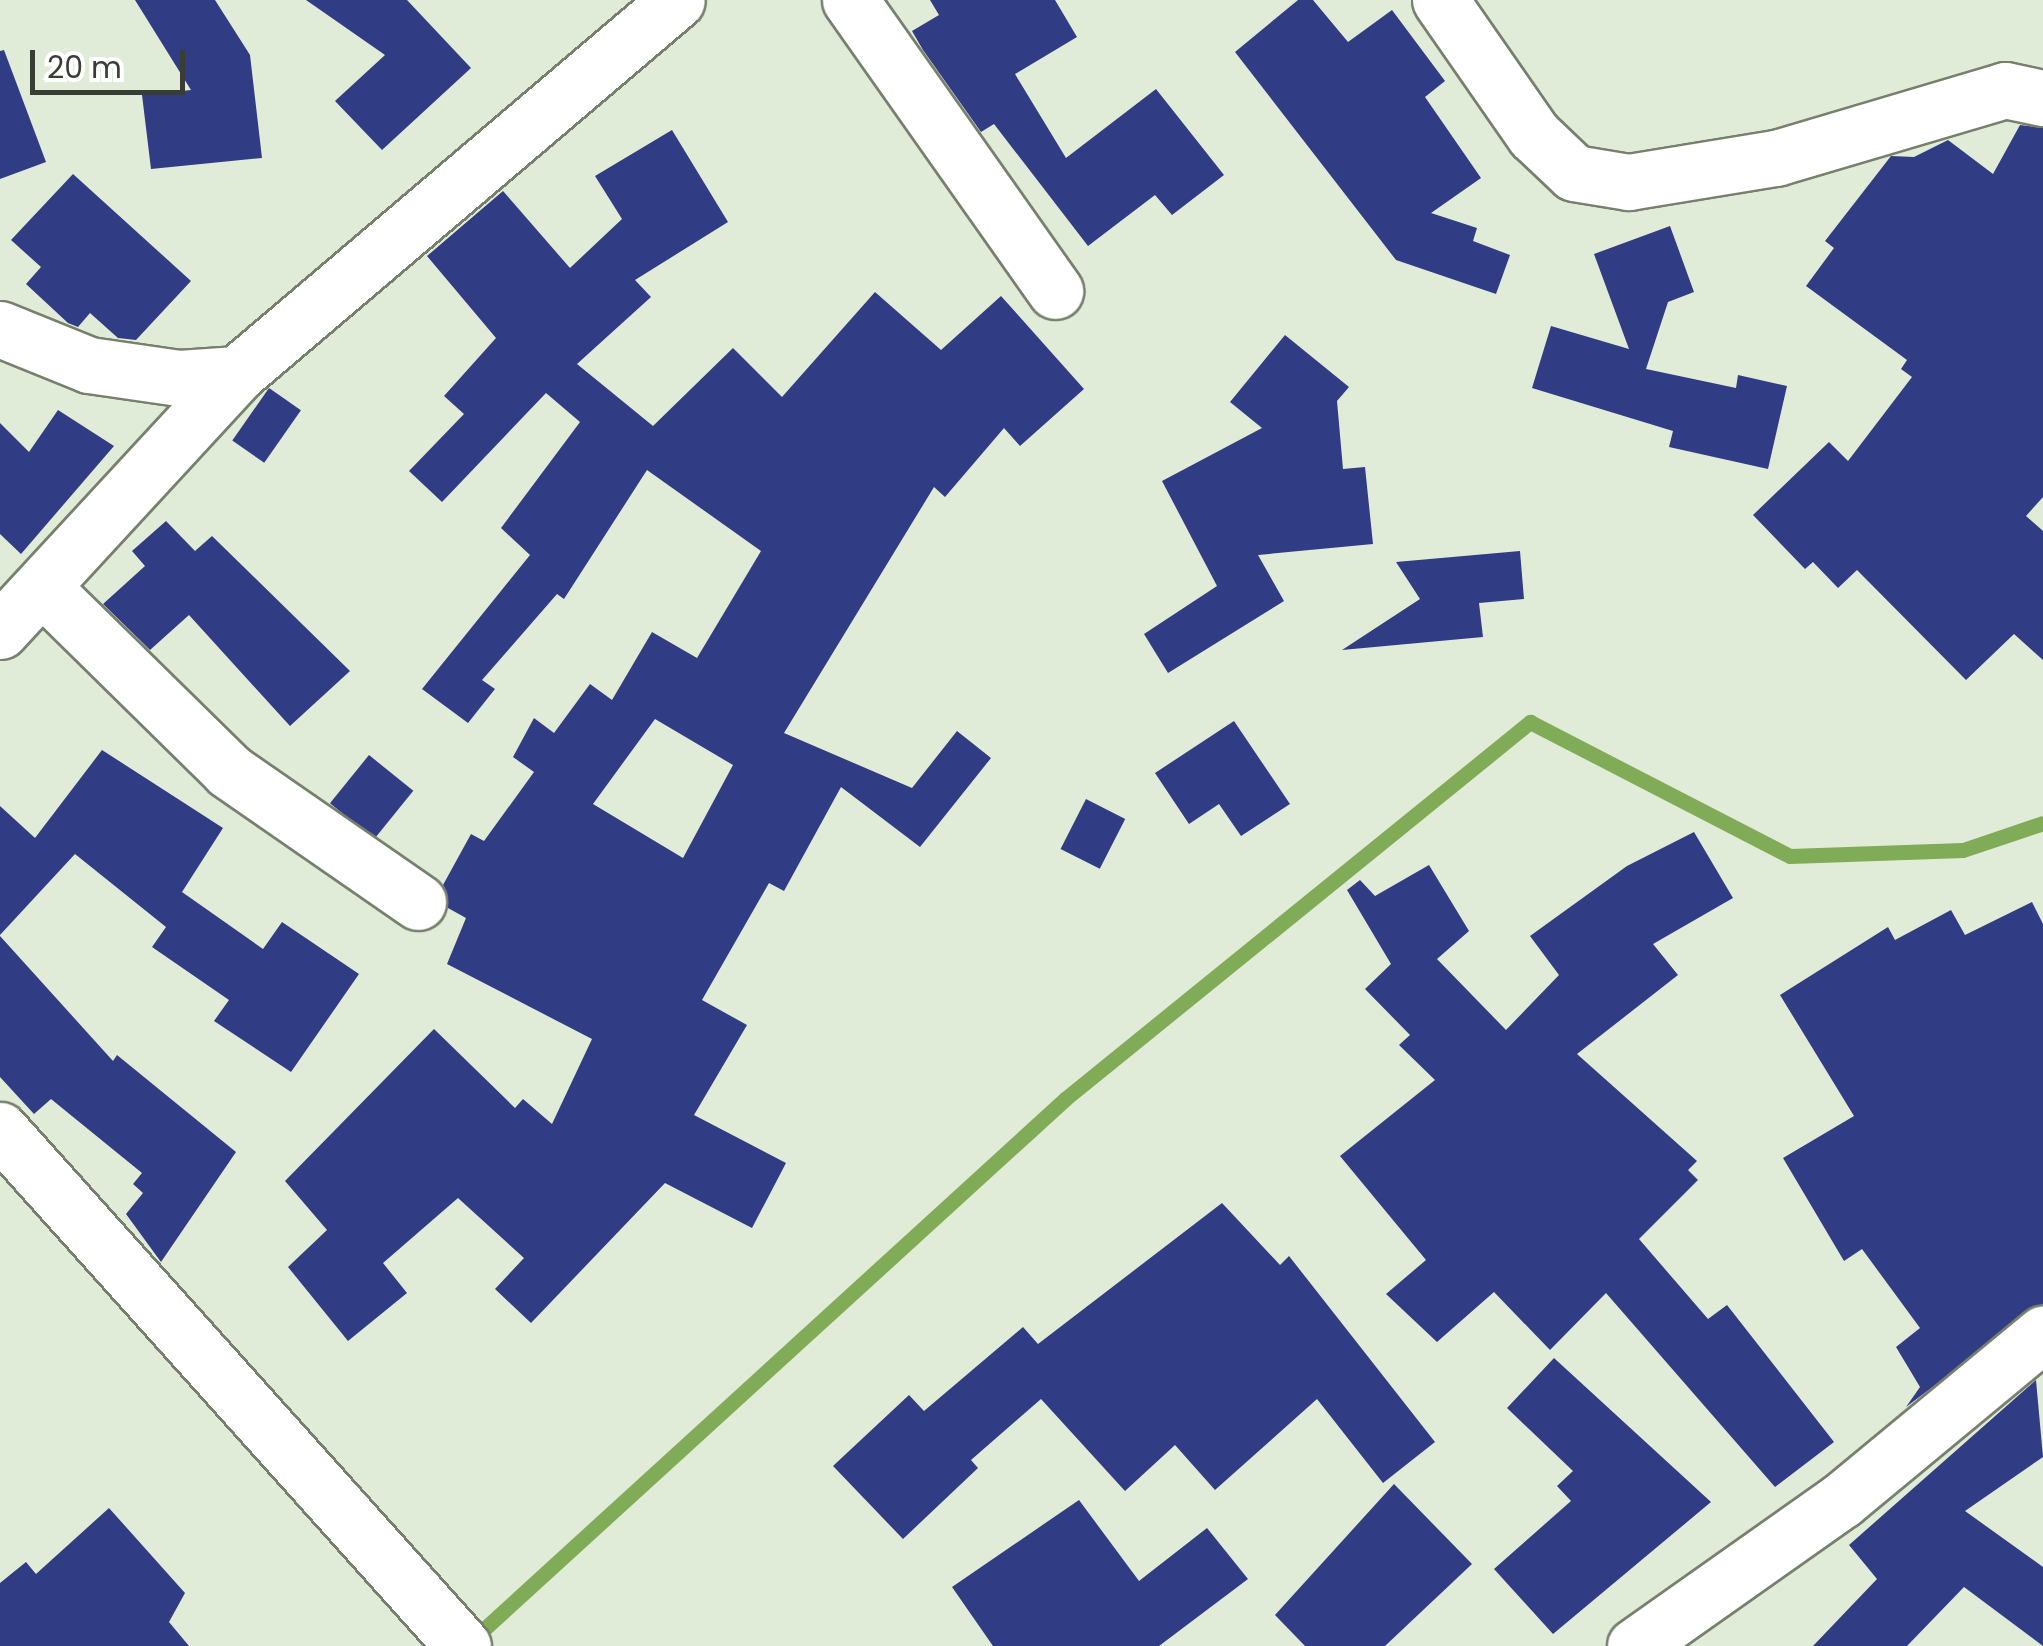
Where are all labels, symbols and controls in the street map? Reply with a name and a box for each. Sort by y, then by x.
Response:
scale bar [35,30,190,92]
text: 20 m [47,46,122,89]

